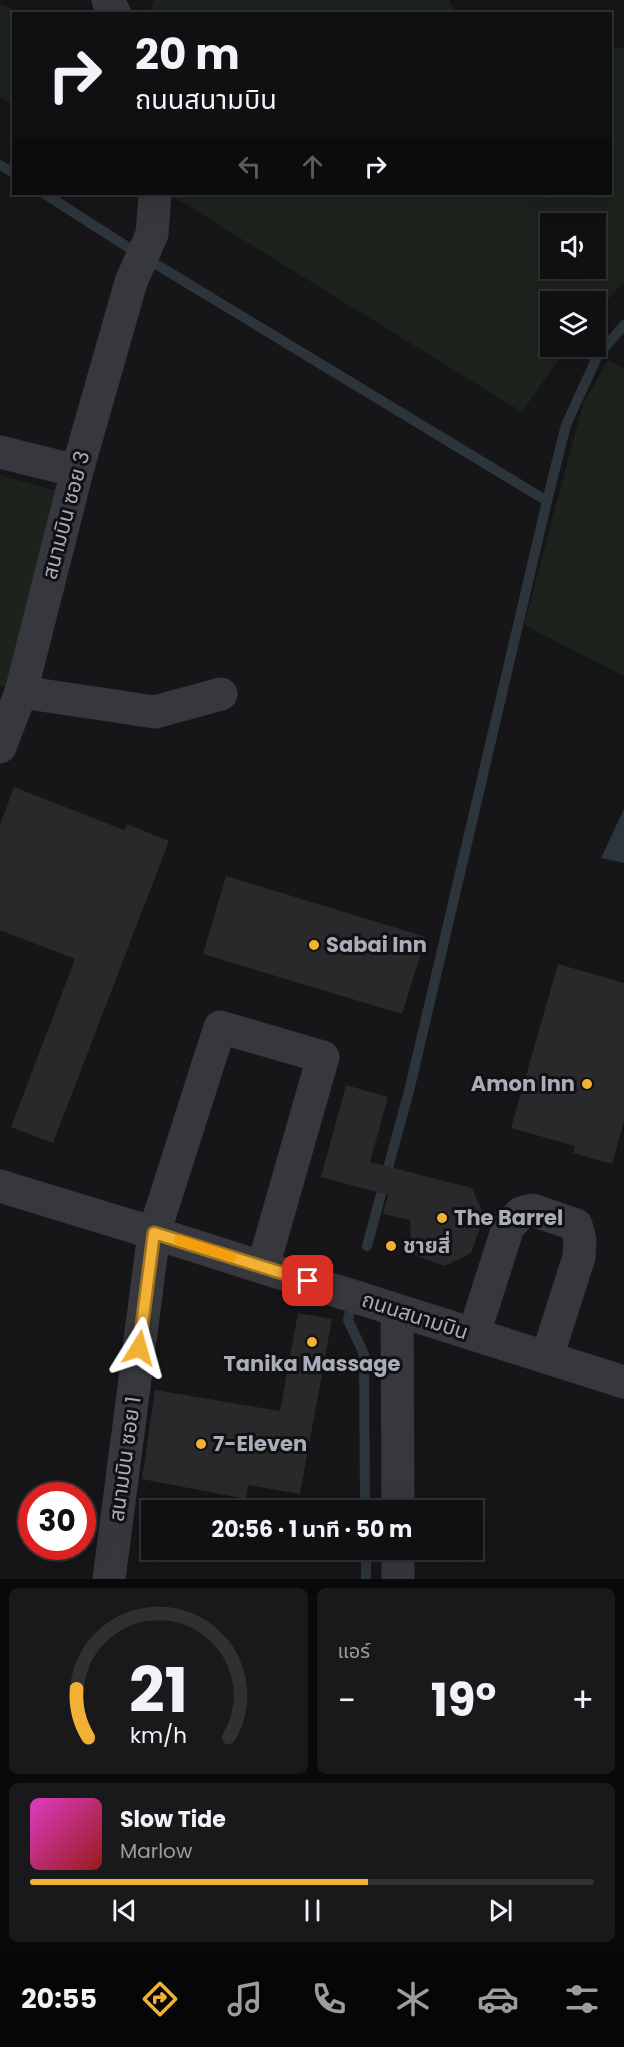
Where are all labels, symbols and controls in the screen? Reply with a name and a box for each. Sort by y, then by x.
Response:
text: 20 m [135,25,240,84]
icon: right [36,36,114,114]
text: ถนนสนามบิน [135,81,277,118]
icon: left [233,150,266,183]
icon: ahead [296,150,329,183]
icon: right [359,150,392,183]
map controls [540,213,606,357]
button: sound [540,213,606,279]
button: layers [540,291,606,357]
street label: สนามบิน ซอย 3 [34,448,97,582]
place label: Sabai Inn [326,930,427,959]
marker: Sabai Inn [307,938,321,952]
place label: Amon Inn [471,1069,575,1098]
marker: Amon Inn [580,1077,594,1091]
place label: The Barrel [454,1203,563,1232]
marker: The Barrel [435,1211,449,1225]
place label: ชายสี่ [403,1231,451,1260]
marker: ชายสี่ [384,1239,398,1253]
pin [282,1255,333,1306]
icon: arrive [291,1264,324,1297]
street label: ถนนสนามบิน [358,1285,472,1346]
position arrow [107,1316,171,1380]
marker: Tanika Massage [305,1335,319,1349]
place label: Tanika Massage [223,1349,401,1378]
street label: สนามบิน ซอย 1 [101,1395,148,1523]
place label: 7-Eleven [213,1429,307,1458]
marker: 7-Eleven [194,1437,208,1451]
speed limit sign: 30 [18,1482,96,1560]
text: 20:56 · 1 นาที · 50 m [212,1514,412,1545]
text: แอร์ [338,1637,370,1665]
text: 21 [129,1646,188,1734]
text: 19° [431,1669,496,1732]
text: − [338,1677,356,1724]
text: + [571,1677,594,1724]
text: km/h [130,1720,187,1751]
text: Slow Tide [120,1804,226,1835]
text: Marlow [120,1837,192,1865]
icon: previous [108,1894,141,1927]
icon: pause [296,1894,329,1927]
icon: next [484,1894,517,1927]
icon: directions [139,1978,181,2020]
icon: music [224,1978,266,2020]
icon: phone [308,1978,350,2020]
icon: climate [392,1978,434,2020]
icon: car [477,1978,519,2020]
icon: filters [561,1978,603,2020]
text: 20:55 [21,1980,97,2017]

